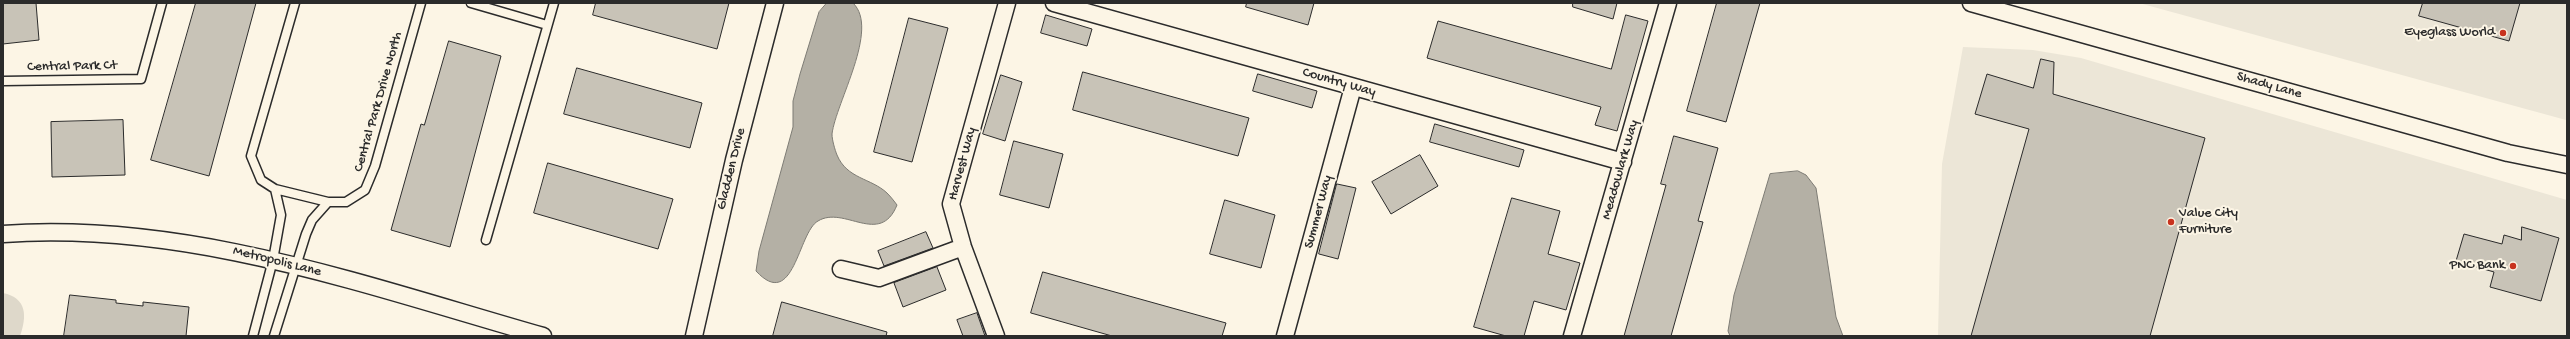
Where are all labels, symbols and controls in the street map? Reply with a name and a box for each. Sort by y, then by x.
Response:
place label: Eyeglass World [2404,25,2495,41]
marker: Eyeglass World [2498,28,2508,38]
street label: Central Park Drive North [351,30,407,174]
street label: Central Park Ct [27,58,117,76]
street label: Country Way [1300,65,1378,101]
street label: Shady Lane [2234,69,2304,103]
street label: Meadowlark Way [1599,118,1643,222]
street label: Gladden Drive [714,126,750,212]
street label: Harvest Way [945,126,981,202]
street label: Summer Way [1301,174,1337,250]
place label: Value City Furniture [2179,206,2238,238]
marker: Value City Furniture [2166,217,2176,227]
street label: Metropolis Lane [231,243,323,281]
place label: PNC Bank [2449,258,2505,274]
marker: PNC Bank [2508,261,2518,271]

